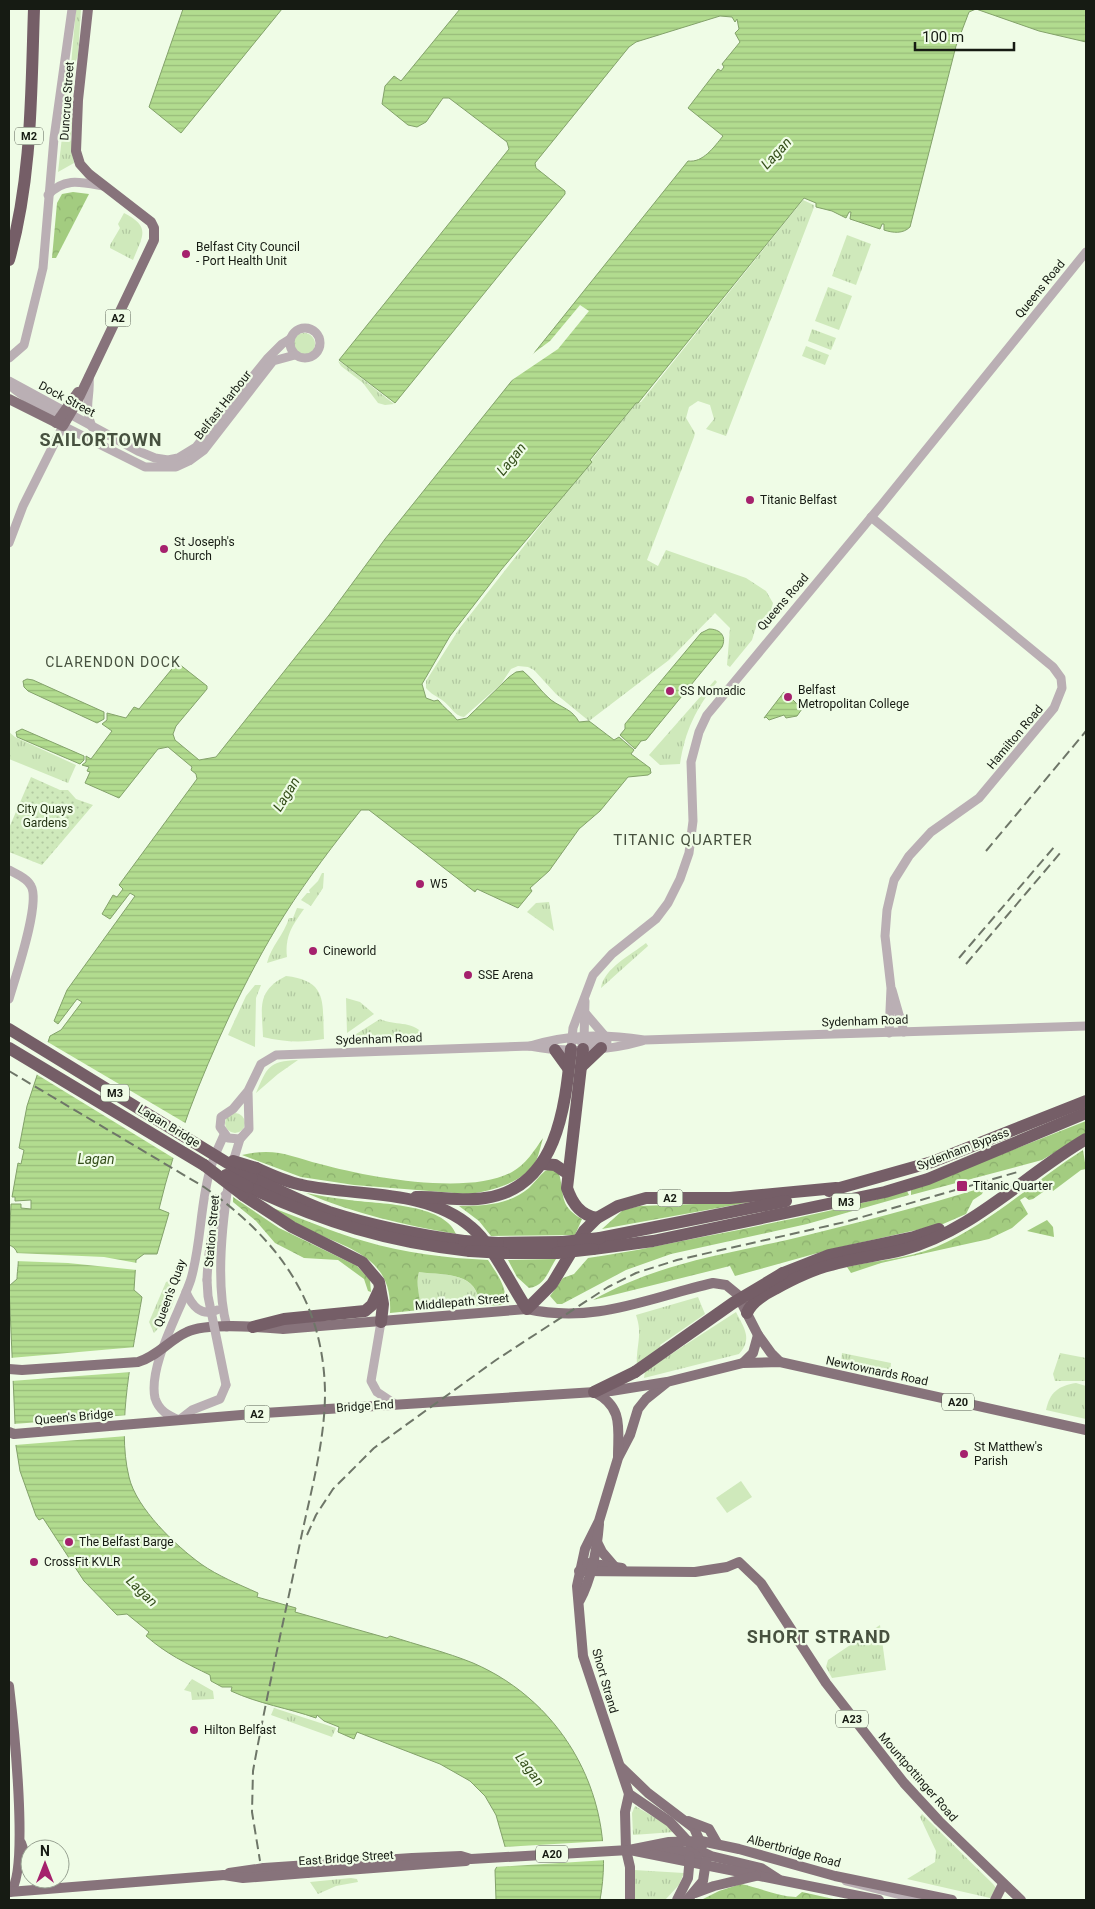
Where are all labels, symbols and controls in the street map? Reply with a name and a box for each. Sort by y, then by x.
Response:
scale bar [915,20,1014,52]
text: 100 m [922,28,964,46]
street label: Duncrue Street [57,61,77,141]
road number: M2 [15,128,43,144]
water label: Lagan [757,134,795,172]
place label: Belfast City Council - Port Health Unit [196,240,300,268]
marker: Belfast City Council - Port Health Unit [180,248,192,260]
street label: Queens Road [1012,257,1068,321]
road number: A2 [106,310,130,326]
street label: Belfast Harbour [192,368,254,442]
street label: Dock Street [36,378,98,420]
district label: SAILORTOWN [40,429,162,450]
water label: Lagan [493,439,529,479]
place label: Titanic Belfast [760,493,837,507]
marker: Titanic Belfast [744,494,756,506]
place label: St Joseph's Church [174,535,235,563]
marker: St Joseph's Church [158,543,170,555]
street label: Queens Road [754,571,812,633]
district label: CLARENDON DOCK [45,654,181,670]
place label: Belfast Metropolitan College [798,683,909,711]
place label: SS Nomadic [680,684,746,698]
marker: SS Nomadic [664,685,676,697]
marker: Belfast Metropolitan College [782,691,794,703]
street label: Hamilton Road [984,702,1046,772]
water label: Lagan [269,774,303,814]
park label: City Quays Gardens [17,802,73,830]
district label: TITANIC QUARTER [613,831,753,849]
place label: W5 [430,877,448,891]
marker: W5 [414,878,426,890]
place label: Cineworld [323,944,376,958]
marker: Cineworld [307,945,319,957]
place label: SSE Arena [478,968,533,982]
marker: SSE Arena [462,969,474,981]
street label: Sydenham Road [821,1012,909,1030]
street label: Sydenham Road [335,1030,423,1048]
road number: M3 [101,1084,129,1102]
street label: Lagan Bridge [135,1102,203,1150]
street label: Sydenham Bypass [915,1125,1011,1173]
water label: Lagan [77,1151,115,1167]
marker: Titanic Quarter [955,1179,969,1193]
place label: Titanic Quarter [973,1179,1052,1193]
road number: A2 [658,1190,682,1206]
street label: Station Street [202,1194,222,1268]
road number: M3 [832,1194,860,1210]
street label: Queen's Quay [151,1257,189,1329]
street label: Middlepath Street [414,1291,510,1313]
street label: Newtownards Road [825,1353,929,1389]
road number: A20 [942,1394,974,1410]
street label: Bridge End [336,1397,394,1415]
road number: A2 [244,1406,270,1422]
street label: Queen's Bridge [34,1407,114,1427]
place label: St Matthew's Parish [974,1440,1043,1468]
marker: St Matthew's Parish [958,1448,970,1460]
place label: The Belfast Barge [79,1535,174,1549]
marker: The Belfast Barge [63,1536,75,1548]
place label: CrossFit KVLR [44,1555,121,1569]
marker: CrossFit KVLR [28,1556,40,1568]
water label: Lagan [123,1572,161,1610]
district label: SHORT STRAND [747,1626,891,1647]
street label: Short Strand [589,1647,621,1715]
road number: A23 [836,1710,868,1728]
place label: Hilton Belfast [204,1723,276,1737]
marker: Hilton Belfast [188,1724,200,1736]
street label: Mountpottinger Road [876,1730,960,1824]
water label: Lagan [512,1749,548,1789]
street label: Albertbridge Road [746,1832,842,1870]
north arrow [20,1839,70,1889]
text: N [40,1843,50,1859]
road number: A20 [536,1846,568,1862]
street label: East Bridge Street [298,1848,394,1868]

